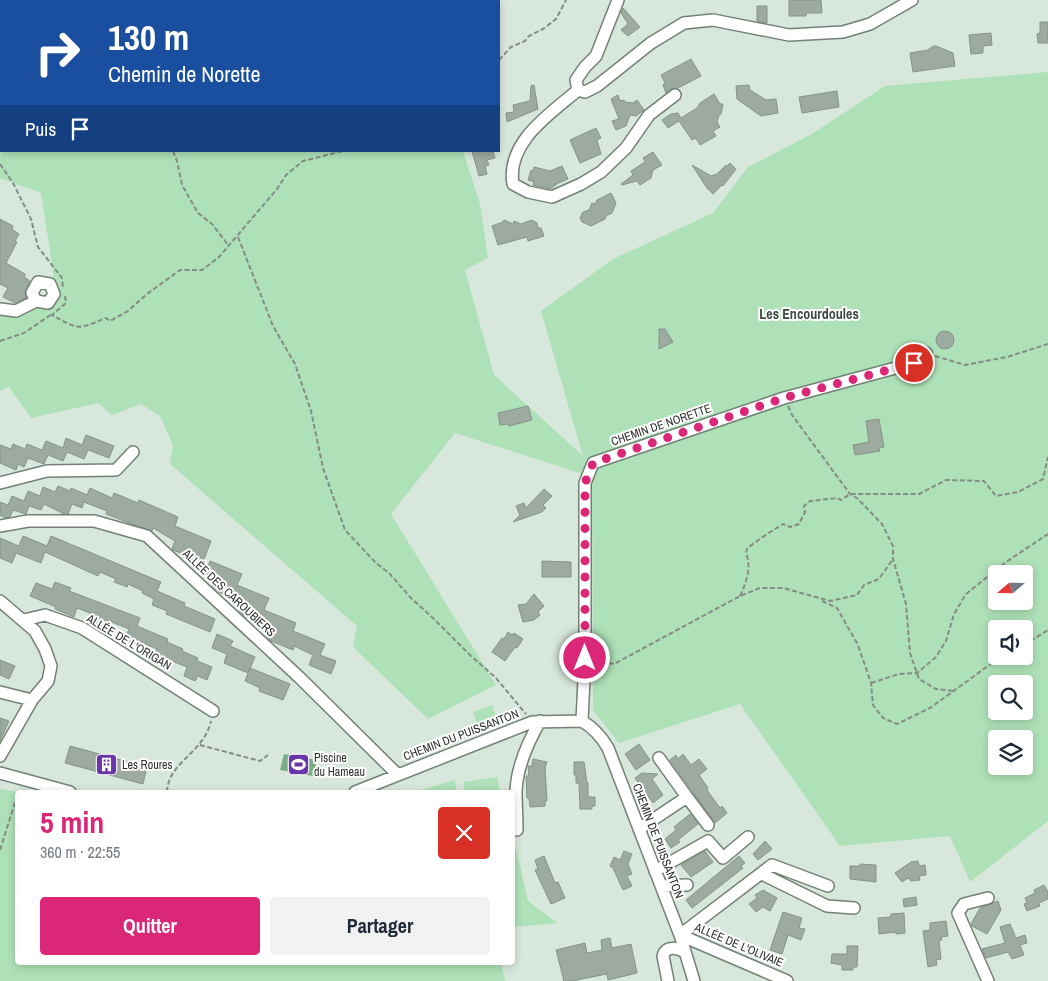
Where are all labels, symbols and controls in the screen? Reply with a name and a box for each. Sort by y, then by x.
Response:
text: 130 m [108,14,189,61]
icon: right [25,20,90,85]
text: Chemin de Norette [108,59,260,89]
icon: arrive [66,115,94,143]
text: Puis [25,116,56,142]
district label: Les Encourdoules [759,305,859,323]
pin [893,342,935,384]
icon: arrive [900,349,928,377]
street label: CHEMIN DE NORETTE [609,400,713,450]
street label: ALLÉE DES CAROUBIERS [178,545,279,641]
north arrow [988,565,1032,610]
map controls [988,565,1033,775]
street label: ALLÉE DE L'ORIGAN [83,610,174,674]
button: sound [988,620,1033,665]
position arrow [558,631,610,683]
button: search [988,675,1033,720]
street label: CHEMIN DU PUISSANTON [401,706,521,764]
button: layers [988,730,1033,775]
place label: Piscine du Hameau [314,750,365,780]
building icon: Les Roures [94,753,118,777]
sports icon: Piscine du Hameau [286,753,310,777]
place label: Les Roures [122,757,172,773]
street label: CHEMIN DE PUISSANTON [629,781,687,901]
text: 5 min [40,802,104,842]
button: close [438,807,490,859]
text: 360 m · 22:55 [40,841,120,863]
button: Quitter [40,897,260,955]
button: Partager [270,897,490,955]
street label: ALLÉE DE L'OLIVAIE [691,919,786,971]

